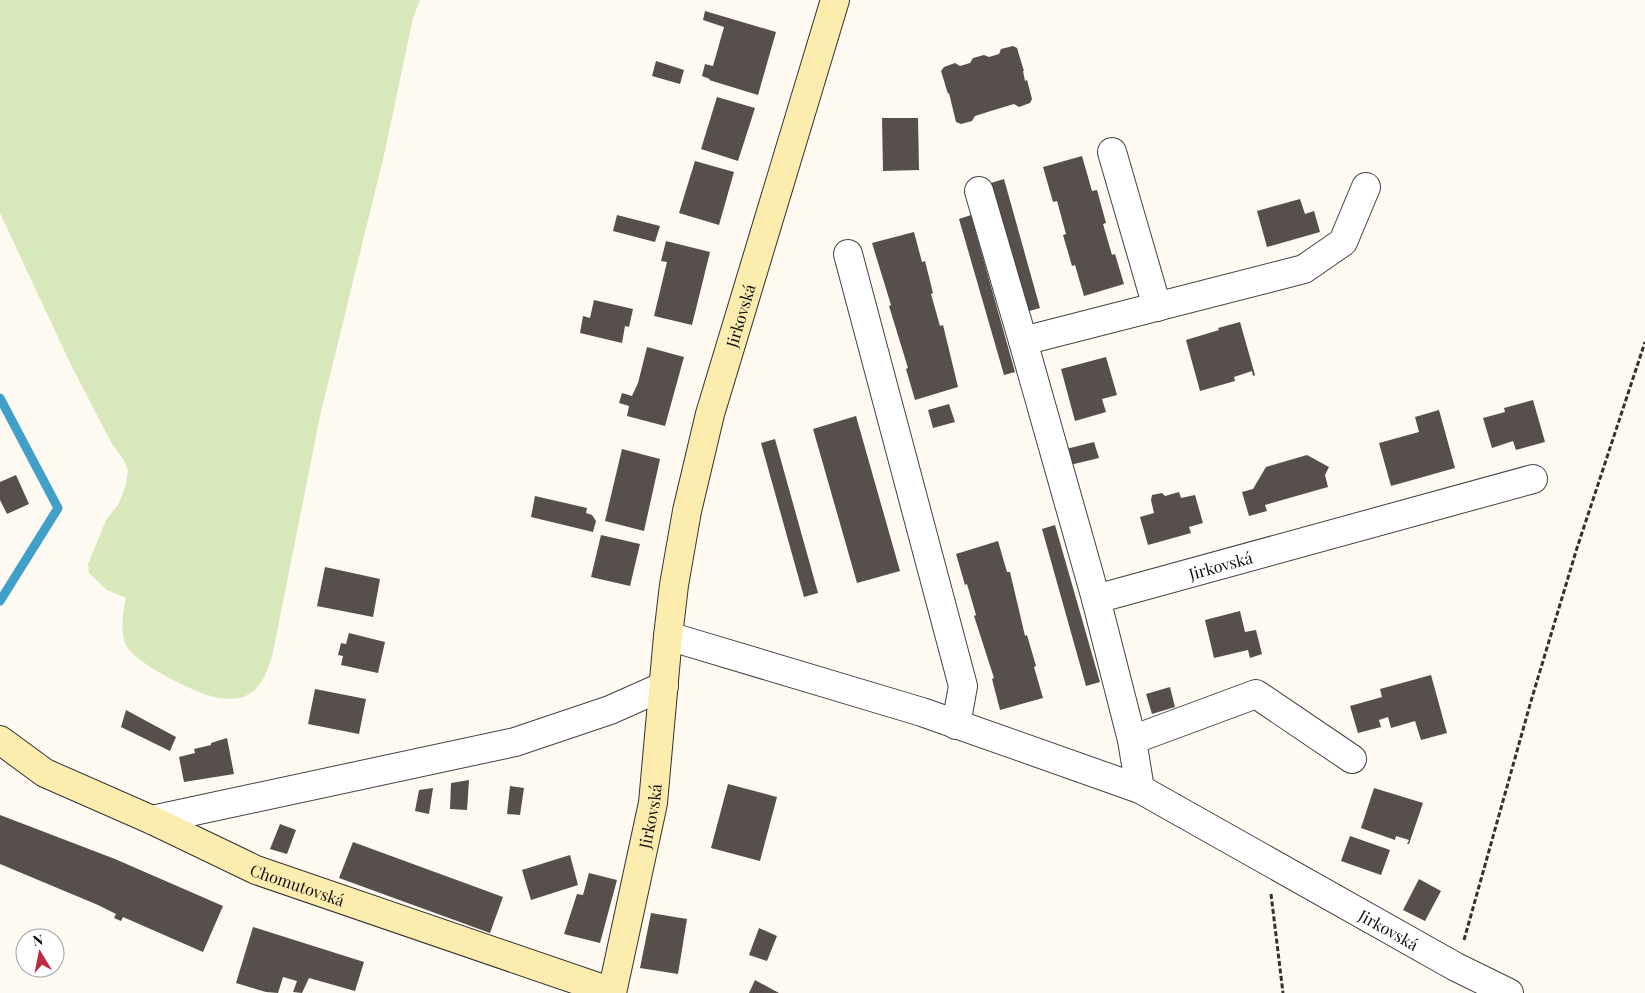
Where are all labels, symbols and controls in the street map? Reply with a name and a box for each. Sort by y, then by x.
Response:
street label: Jirkovská [720,281,759,351]
street label: Jirkovská [1185,546,1255,584]
street label: Jirkovská [633,783,665,851]
street label: Chomutovská [248,858,348,910]
street label: Jirkovská [1354,904,1422,954]
north arrow [15,928,65,978]
text: N [31,929,44,950]

